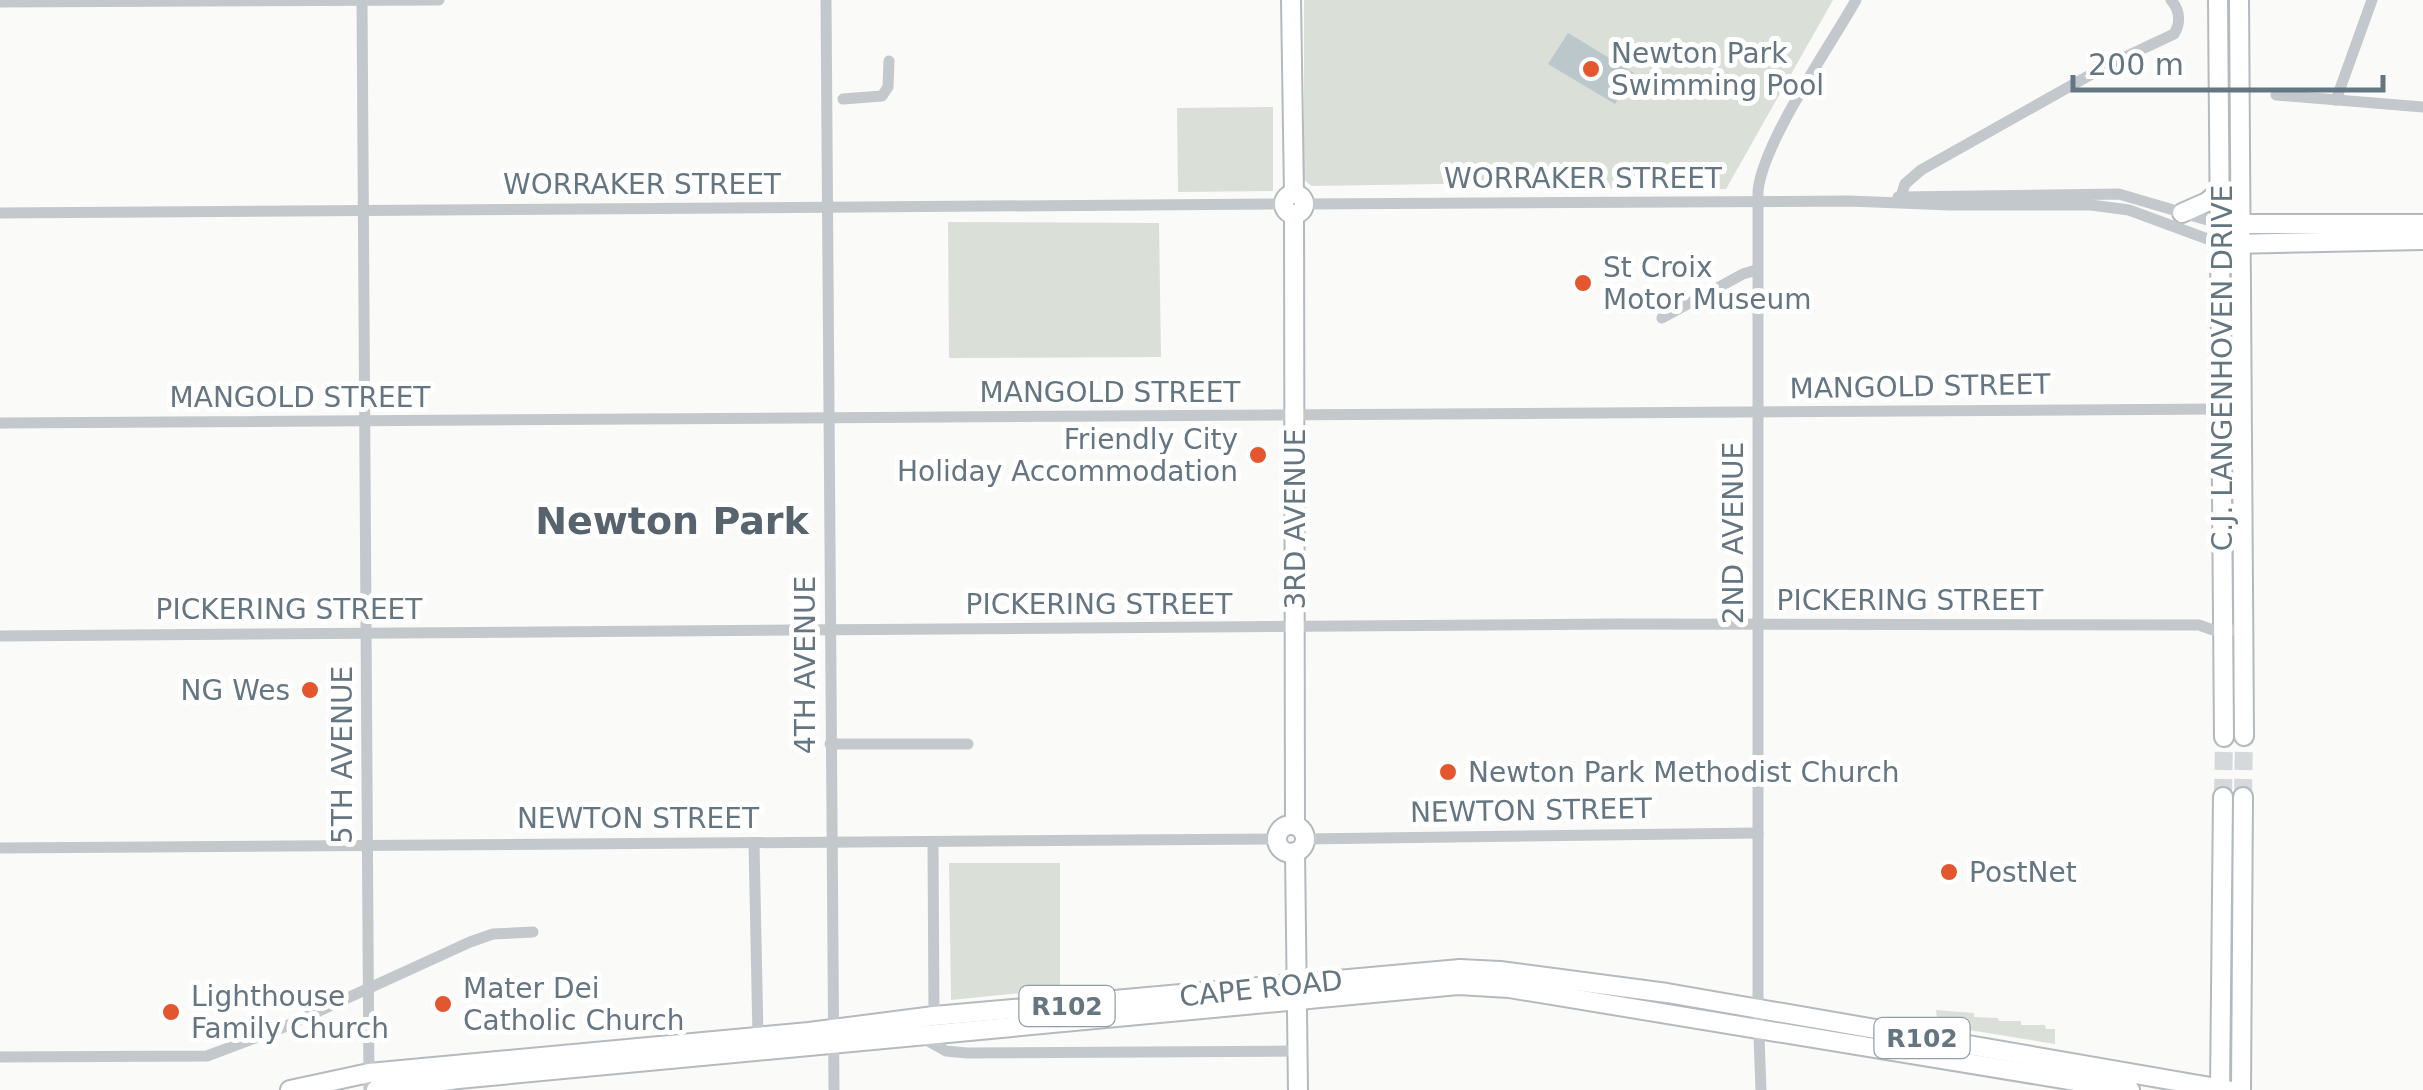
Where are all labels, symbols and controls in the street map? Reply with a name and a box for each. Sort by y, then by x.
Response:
scale bar [2073,30,2383,92]
place label: Newton Park Swimming Pool [1611,37,1824,102]
text: 200 m [2088,47,2184,82]
marker: Newton Park Swimming Pool [1580,58,1602,80]
street label: WORRAKER STREET [1444,162,1723,195]
street label: WORRAKER STREET [503,168,782,201]
street label: C.J. LANGENHOVEN DRIVE [2206,185,2239,551]
place label: St Croix Motor Museum [1603,251,1812,316]
marker: St Croix Motor Museum [1572,272,1594,294]
street label: MANGOLD STREET [1789,368,2052,405]
street label: MANGOLD STREET [980,376,1241,409]
street label: MANGOLD STREET [170,381,431,414]
place label: Friendly City Holiday Accommodation [897,423,1238,488]
street label: 3RD AVENUE [1279,428,1312,610]
street label: 2ND AVENUE [1717,442,1750,624]
marker: Friendly City Holiday Accommodation [1247,444,1269,466]
district label: Newton Park [535,499,810,543]
street label: 4TH AVENUE [789,576,822,754]
street label: PICKERING STREET [1777,584,2044,617]
street label: PICKERING STREET [966,588,1233,621]
street label: PICKERING STREET [156,593,423,626]
street label: 5TH AVENUE [326,666,359,844]
place label: NG Wes [181,674,290,707]
marker: NG Wes [299,679,321,701]
place label: Newton Park Methodist Church [1468,756,1900,789]
marker: Newton Park Methodist Church [1437,761,1459,783]
street label: NEWTON STREET [1410,792,1653,829]
street label: NEWTON STREET [517,802,760,835]
place label: PostNet [1969,856,2077,889]
marker: PostNet [1938,861,1960,883]
street label: CAPE ROAD [1178,964,1344,1013]
place label: Mater Dei Catholic Church [463,972,685,1037]
place label: Lighthouse Family Church [191,980,389,1045]
road number: R102 [1020,986,1114,1026]
marker: Mater Dei Catholic Church [432,993,454,1015]
marker: Lighthouse Family Church [160,1001,182,1023]
road number: R102 [1874,1018,1970,1058]

